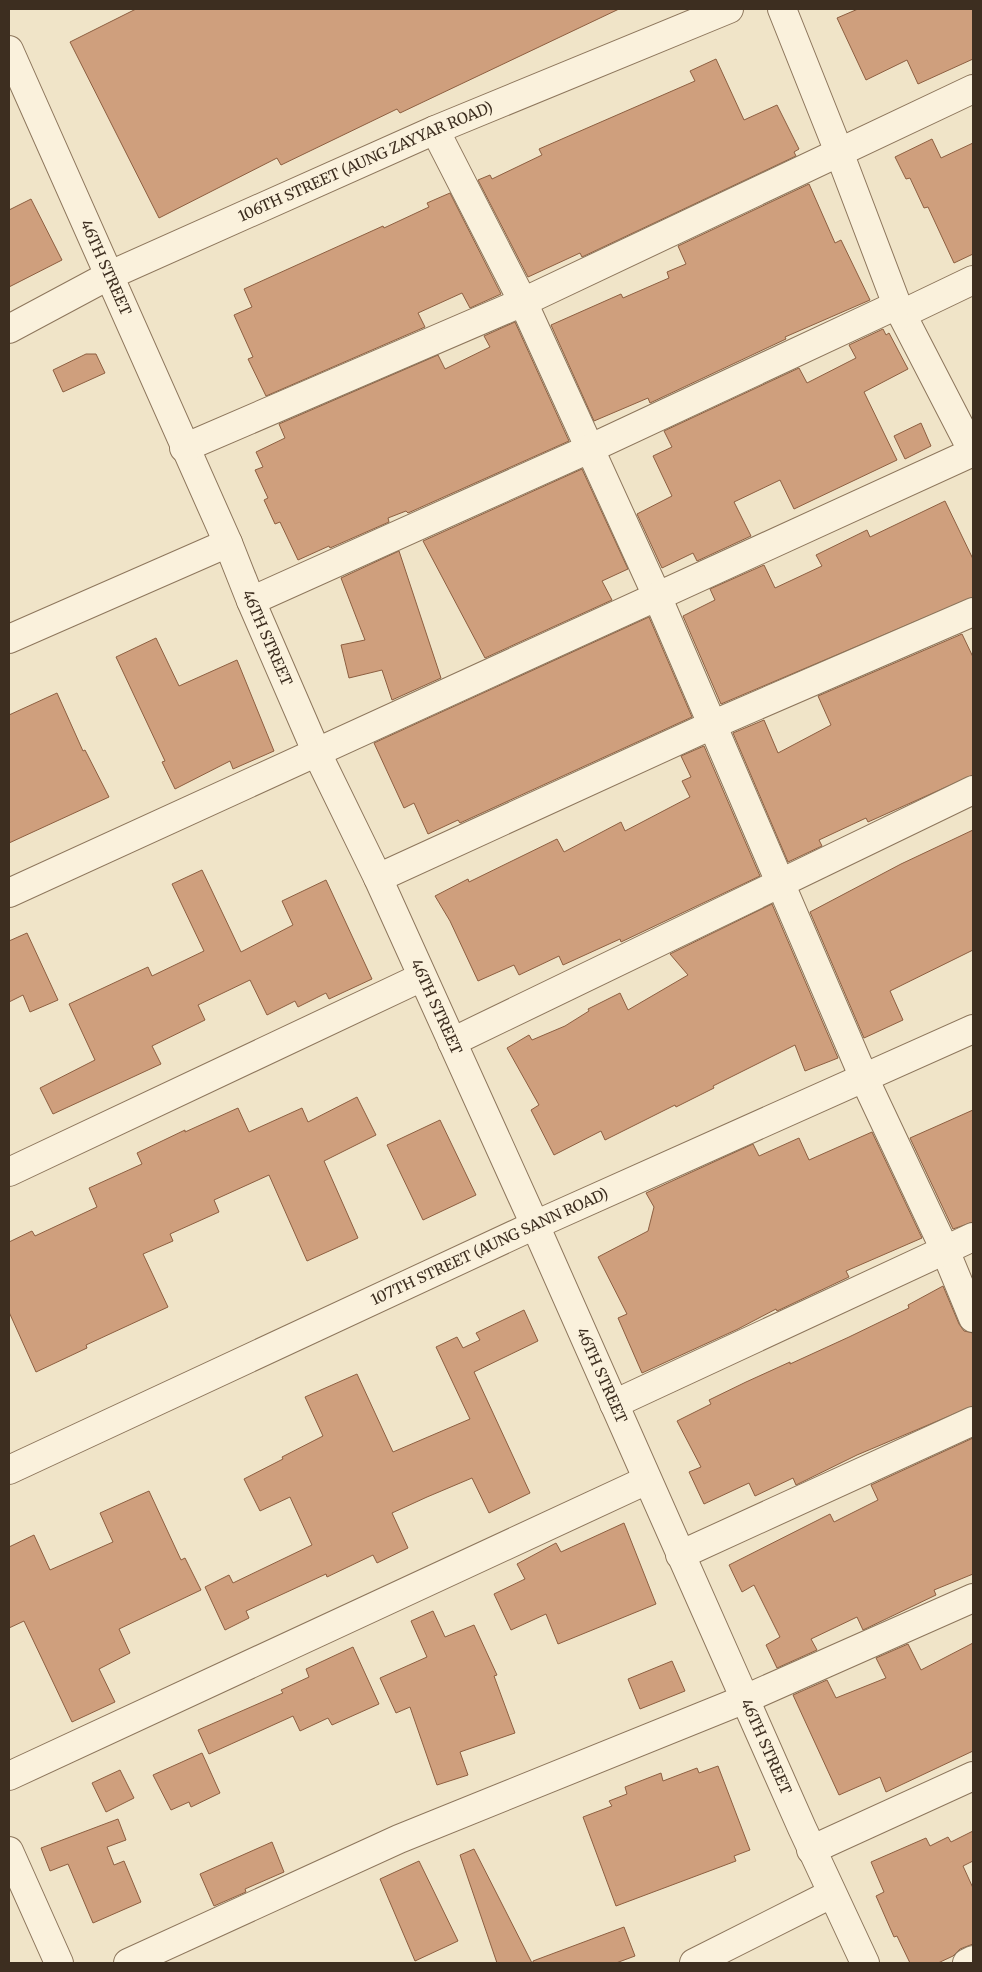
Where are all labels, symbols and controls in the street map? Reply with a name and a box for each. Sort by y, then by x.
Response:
street label: 106TH STREET (AUNG ZAYYAR ROAD) [235,97,495,226]
street label: 46TH STREET [77,217,136,319]
street label: 46TH STREET [239,587,297,689]
street label: 46TH STREET [407,956,467,1058]
street label: 107TH STREET (AUNG SANN ROAD) [368,1183,611,1309]
street label: 46TH STREET [573,1324,632,1426]
street label: 46TH STREET [737,1696,796,1798]

